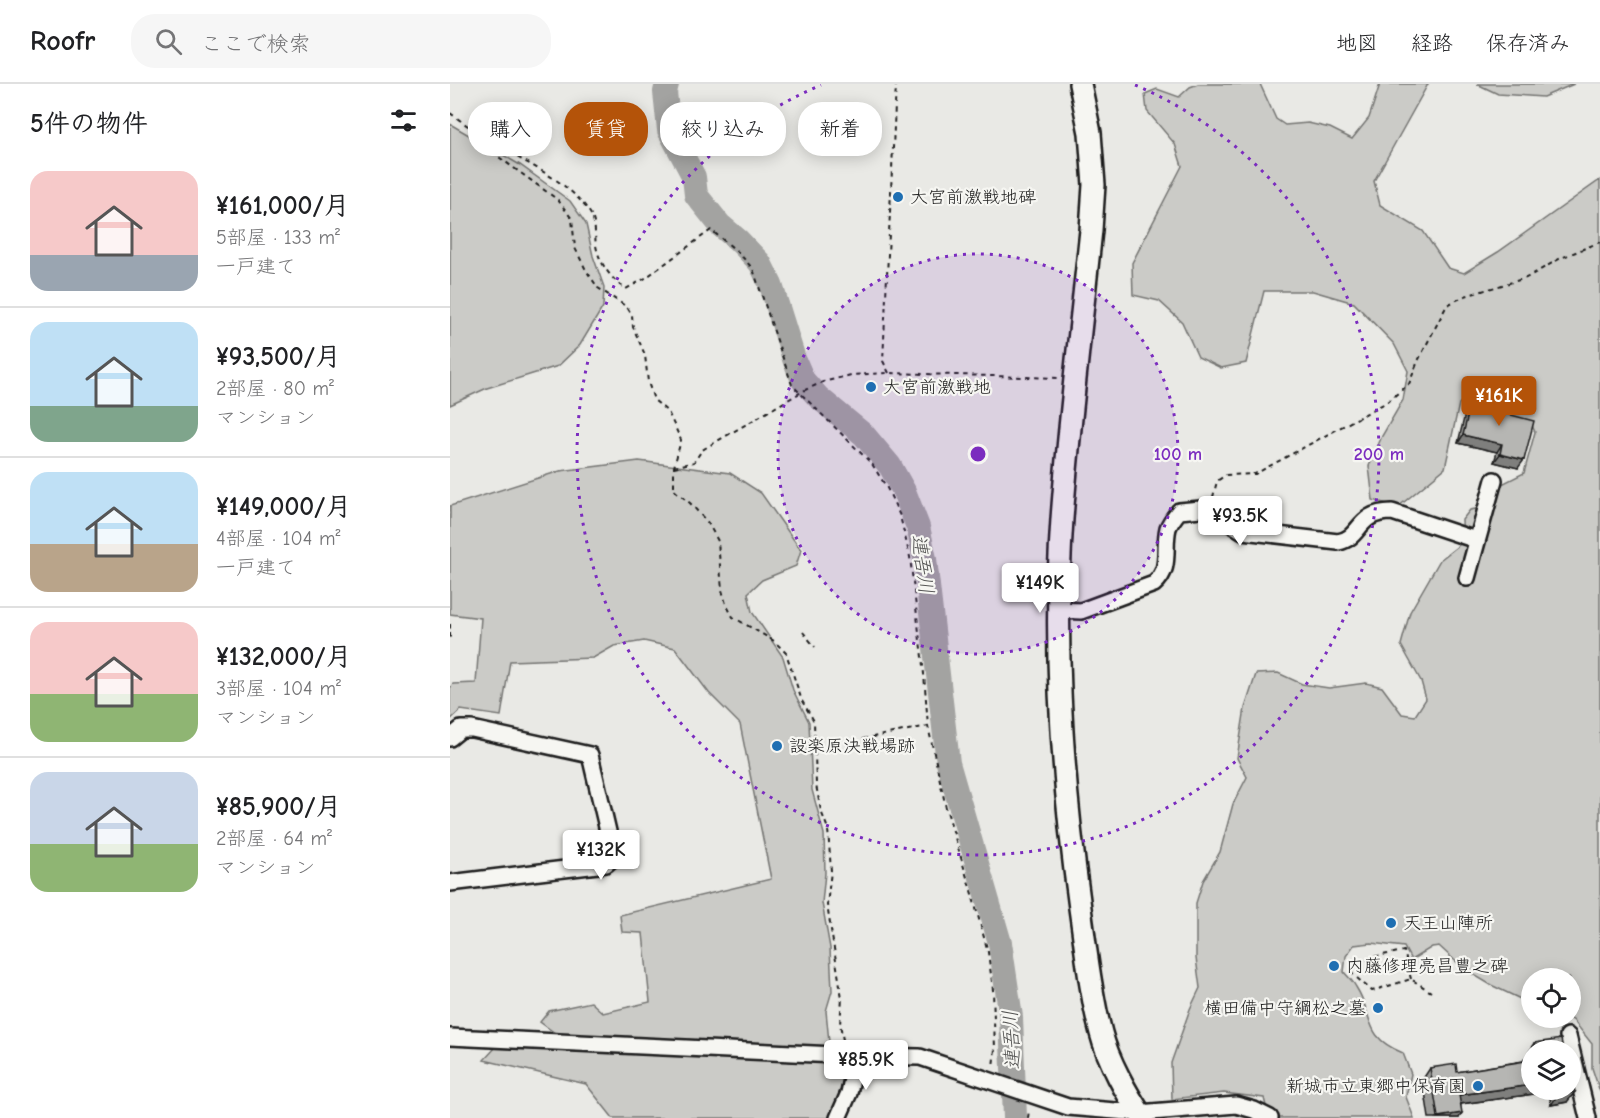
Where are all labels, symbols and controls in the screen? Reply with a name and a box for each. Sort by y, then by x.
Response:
search box [131,14,551,68]
text: Roofr [30,25,95,57]
icon: search [152,25,185,58]
text: ここで検索 [200,31,310,57]
text: 地図 [1336,31,1378,55]
text: 経路 [1411,31,1453,55]
text: 保存済み [1486,31,1570,55]
chip: 購入 [468,102,552,156]
chip: 賃貸 [564,102,648,156]
chip: 絞り込み [660,102,786,156]
chip: 新着 [798,102,882,156]
icon: filters [387,104,420,137]
text: 5件の物件 [30,109,148,139]
place label: 大宮前激戦地碑 [910,187,1036,208]
marker: 大宮前激戦地碑 [891,190,905,204]
text: ¥161,000/月 [216,191,350,221]
icon: home [78,195,150,267]
text: 5部屋 · 133 m² [216,226,340,249]
text: 一戸建て [216,255,296,278]
text: ¥93,500/月 [216,342,341,372]
icon: home [78,346,150,418]
pin: ¥161K [1457,376,1541,427]
text: 2部屋 · 80 m² [216,377,334,400]
place label: 大宮前激戦地 [883,377,991,398]
marker: 大宮前激戦地 [864,380,878,394]
text: ¥161K [1475,384,1523,407]
text: マンション [216,406,315,429]
centre of rings [968,444,988,464]
text: 100 m [1154,444,1202,465]
text: 200 m [1354,444,1404,465]
text: ¥149,000/月 [216,492,352,522]
icon: home [78,496,150,568]
pin: ¥93.5K [1191,496,1289,547]
text: ¥93.5K [1212,504,1268,527]
text: 4部屋 · 104 m² [216,527,341,550]
water label: 連吾川 [907,533,938,595]
text: 一戸建て [216,556,296,579]
pin: ¥149K [998,563,1082,614]
text: ¥149K [1016,571,1064,594]
text: ¥132,000/月 [216,642,352,672]
icon: home [78,646,150,718]
text: 3部屋 · 104 m² [216,677,341,700]
text: マンション [216,706,315,729]
place label: 設楽原決戦場跡 [789,736,915,757]
marker: 設楽原決戦場跡 [770,739,784,753]
text: ¥85,900/月 [216,792,342,822]
icon: home [78,796,150,868]
text: 2部屋 · 64 m² [216,827,332,850]
pin: ¥132K [559,830,643,881]
text: ¥132K [577,838,625,861]
text: マンション [216,856,315,879]
place label: 天王山陣所 [1403,913,1493,934]
marker: 天王山陣所 [1384,916,1398,930]
place label: 内藤修理亮昌豊之碑 [1346,956,1508,977]
marker: 内藤修理亮昌豊之碑 [1327,959,1341,973]
map controls [1521,968,1581,1100]
button: locate [1521,968,1581,1028]
place label: 横田備中守綱松之墓 [1204,998,1366,1019]
marker: 横田備中守綱松之墓 [1371,1001,1385,1015]
water label: 連吾川 [998,1009,1025,1071]
pin: ¥85.9K [817,1040,915,1091]
button: layers [1521,1040,1581,1100]
text: ¥85.9K [838,1048,894,1071]
place label: 新城市立東郷中保育園 [1286,1076,1466,1097]
marker: 新城市立東郷中保育園 [1471,1079,1485,1093]

